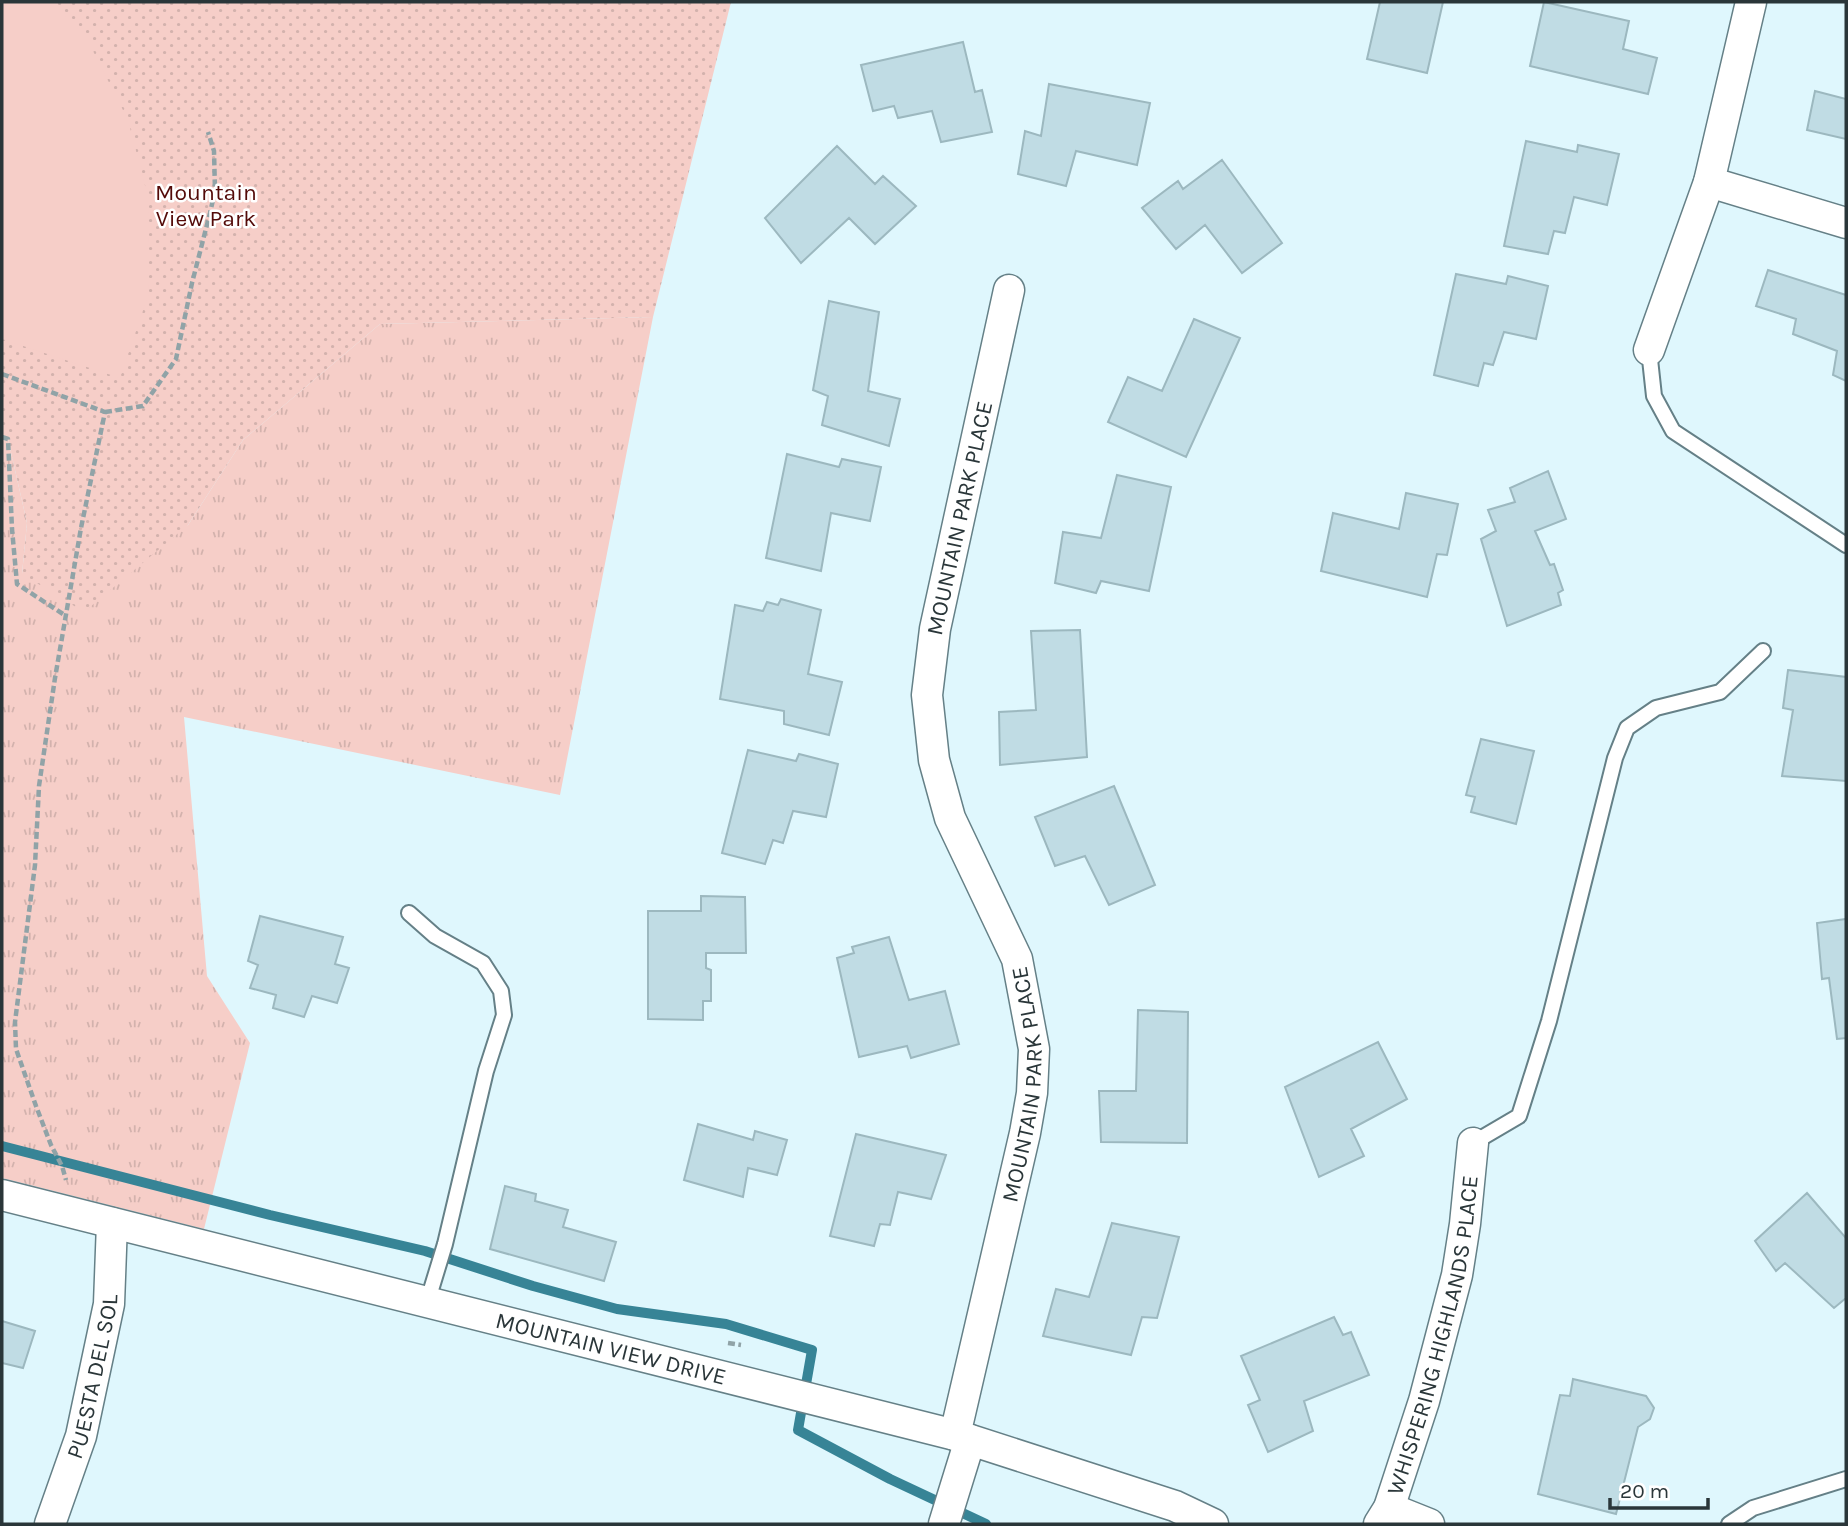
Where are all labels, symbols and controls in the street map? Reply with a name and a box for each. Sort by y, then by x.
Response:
park label: Mountain View Park [155,179,257,232]
street label: MOUNTAIN PARK PLACE [921,399,998,638]
street label: MOUNTAIN PARK PLACE [996,964,1048,1205]
street label: WHISPERING HIGHLANDS PLACE [1381,1174,1484,1498]
street label: PUESTA DEL SOL [61,1294,123,1463]
street label: MOUNTAIN VIEW DRIVE [493,1307,729,1391]
scale bar [1610,1466,1708,1510]
text: 20 m [1620,1479,1669,1503]

